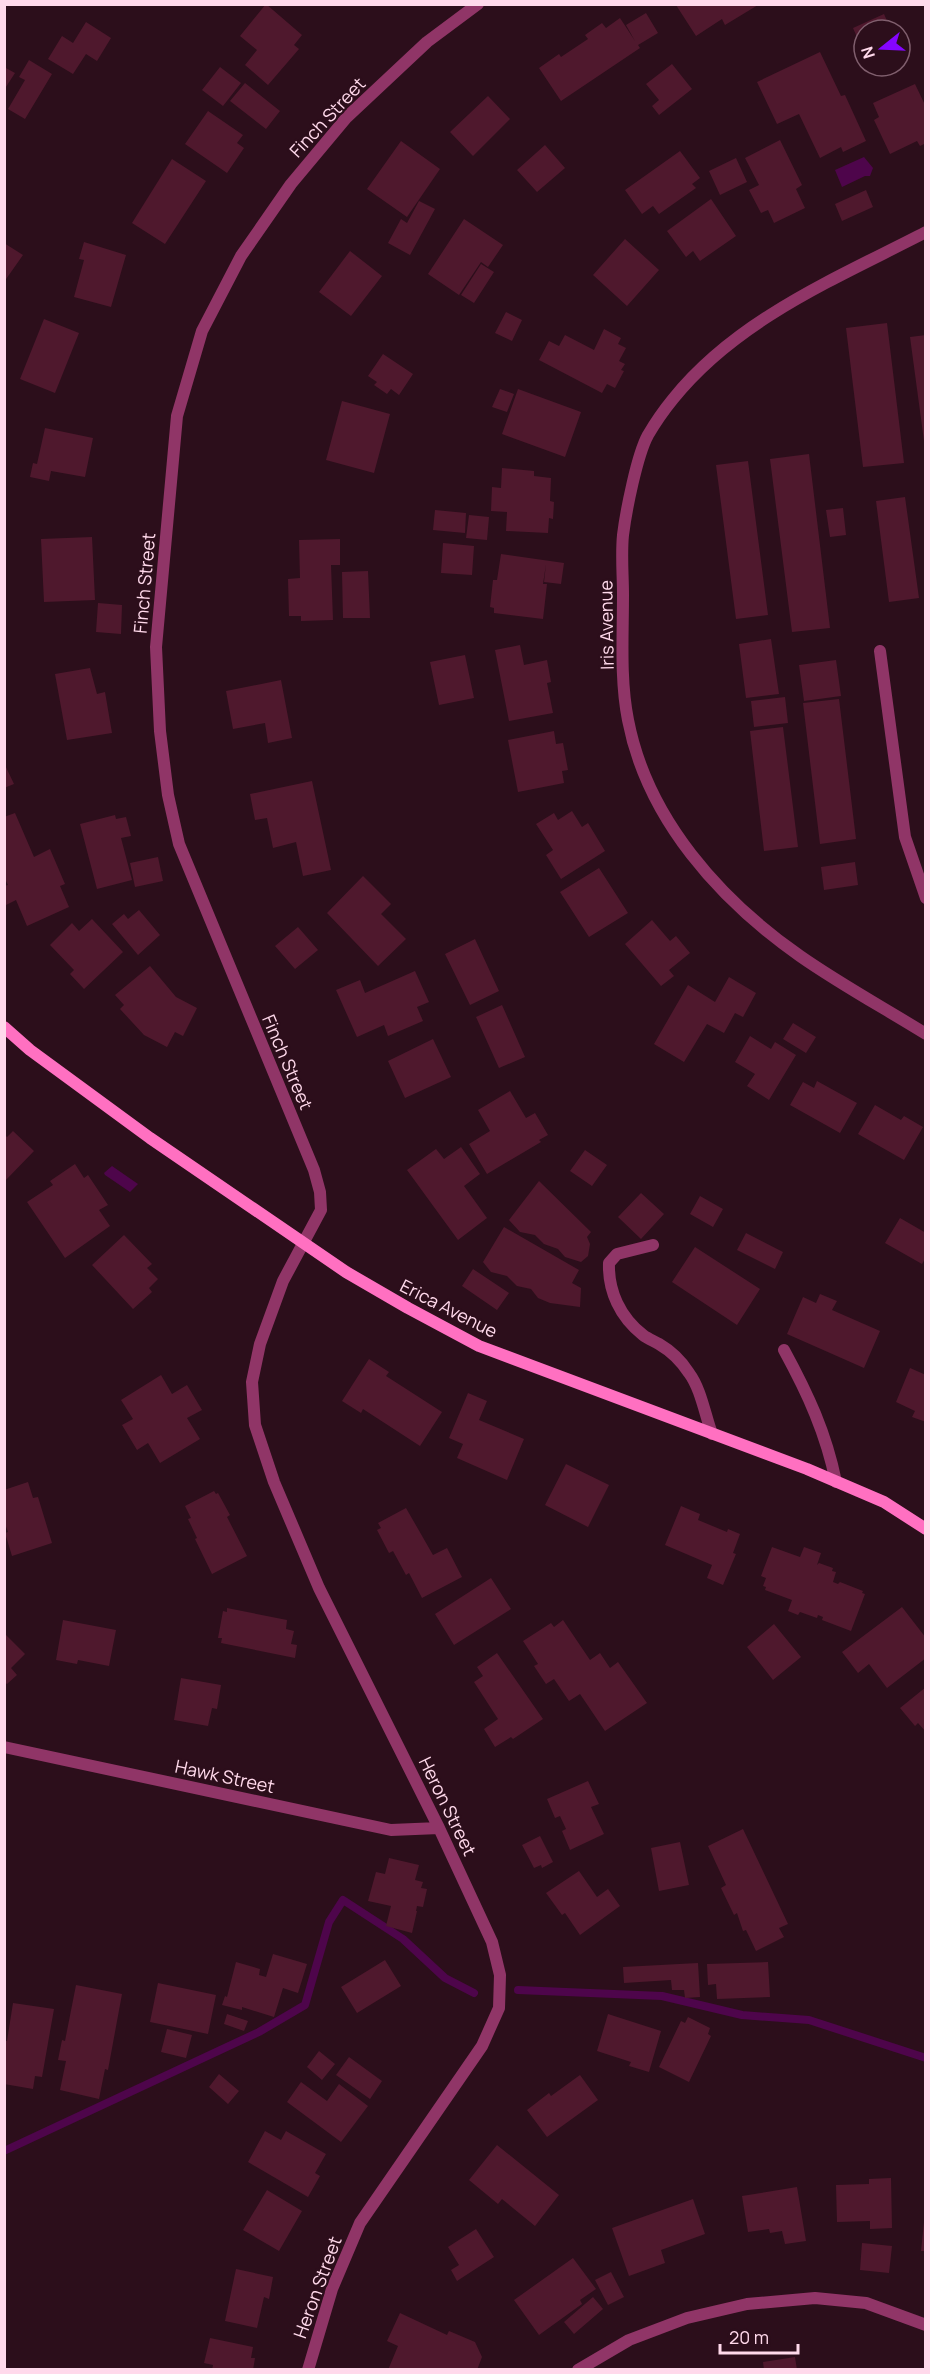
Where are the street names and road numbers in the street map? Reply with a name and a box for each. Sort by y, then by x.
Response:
street label: Finch Street [284,72,370,162]
street label: Finch Street [128,532,160,634]
street label: Iris Avenue [593,580,619,670]
street label: Finch Street [257,1011,319,1113]
street label: Erica Avenue [396,1273,502,1343]
street label: Heron Street [414,1753,482,1859]
street label: Hawk Street [173,1754,277,1798]
street label: Heron Street [287,2233,347,2341]

